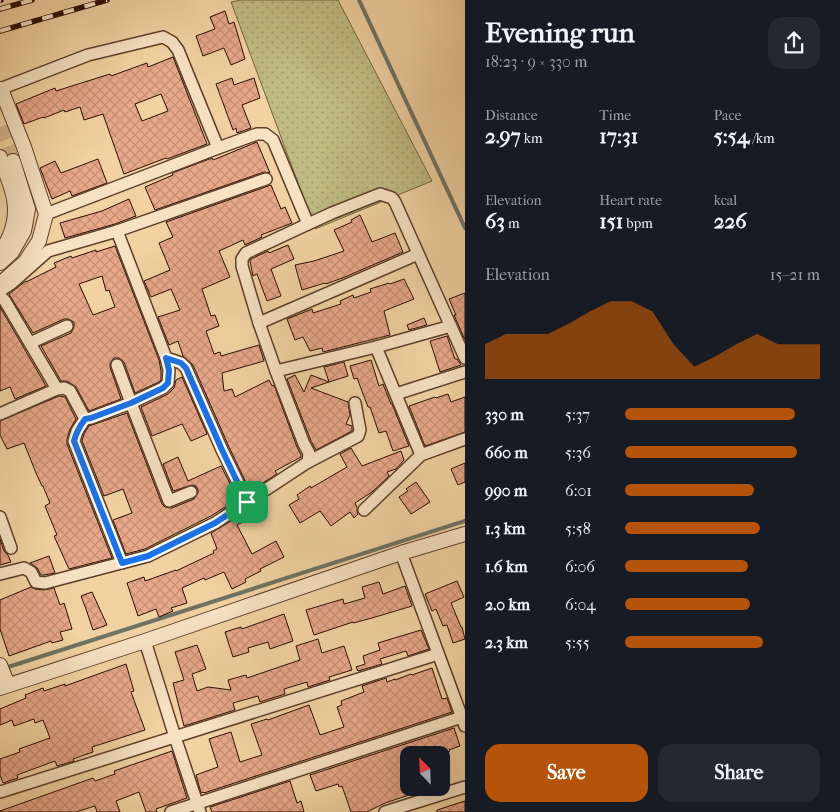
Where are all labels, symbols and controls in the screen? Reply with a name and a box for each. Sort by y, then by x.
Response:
text: Evening run [485,16,635,49]
button: share [768,17,820,69]
text: 18:23 · 9 × 330 m [485,52,588,71]
text: Distance [485,107,538,124]
text: Time [599,107,631,124]
text: Pace [714,107,742,124]
text: 2.97 [485,124,521,148]
text: 17:31 [599,124,638,148]
text: 5:54 [714,124,749,148]
text: km [521,130,543,147]
text: /km [749,130,775,147]
text: Elevation [485,192,542,209]
text: Heart rate [599,192,662,209]
text: kcal [714,192,737,209]
text: 63 [485,209,505,233]
text: 151 [599,209,623,233]
text: 226 [714,209,747,233]
text: m [505,215,520,232]
text: bpm [623,215,653,232]
text: Elevation [485,265,550,284]
text: 15–21 m [770,265,820,284]
text: 330 m [485,405,524,424]
text: 5:37 [565,405,590,424]
text: 660 m [485,443,528,462]
text: 5:36 [565,443,591,462]
pin [226,481,268,523]
text: 990 m [485,481,527,500]
text: 6:01 [565,481,592,500]
icon: arrive [233,488,261,516]
text: 1.3 km [485,519,525,538]
text: 5:58 [565,519,591,538]
text: 1.6 km [485,557,527,576]
text: 6:06 [565,557,595,576]
text: 2.0 km [485,595,530,614]
text: 6:04 [565,595,596,614]
text: 2.3 km [485,633,528,652]
text: 5:55 [565,633,590,652]
button: Save [485,744,648,802]
button: Share [658,744,820,802]
north arrow [400,746,450,796]
map controls [400,746,450,796]

